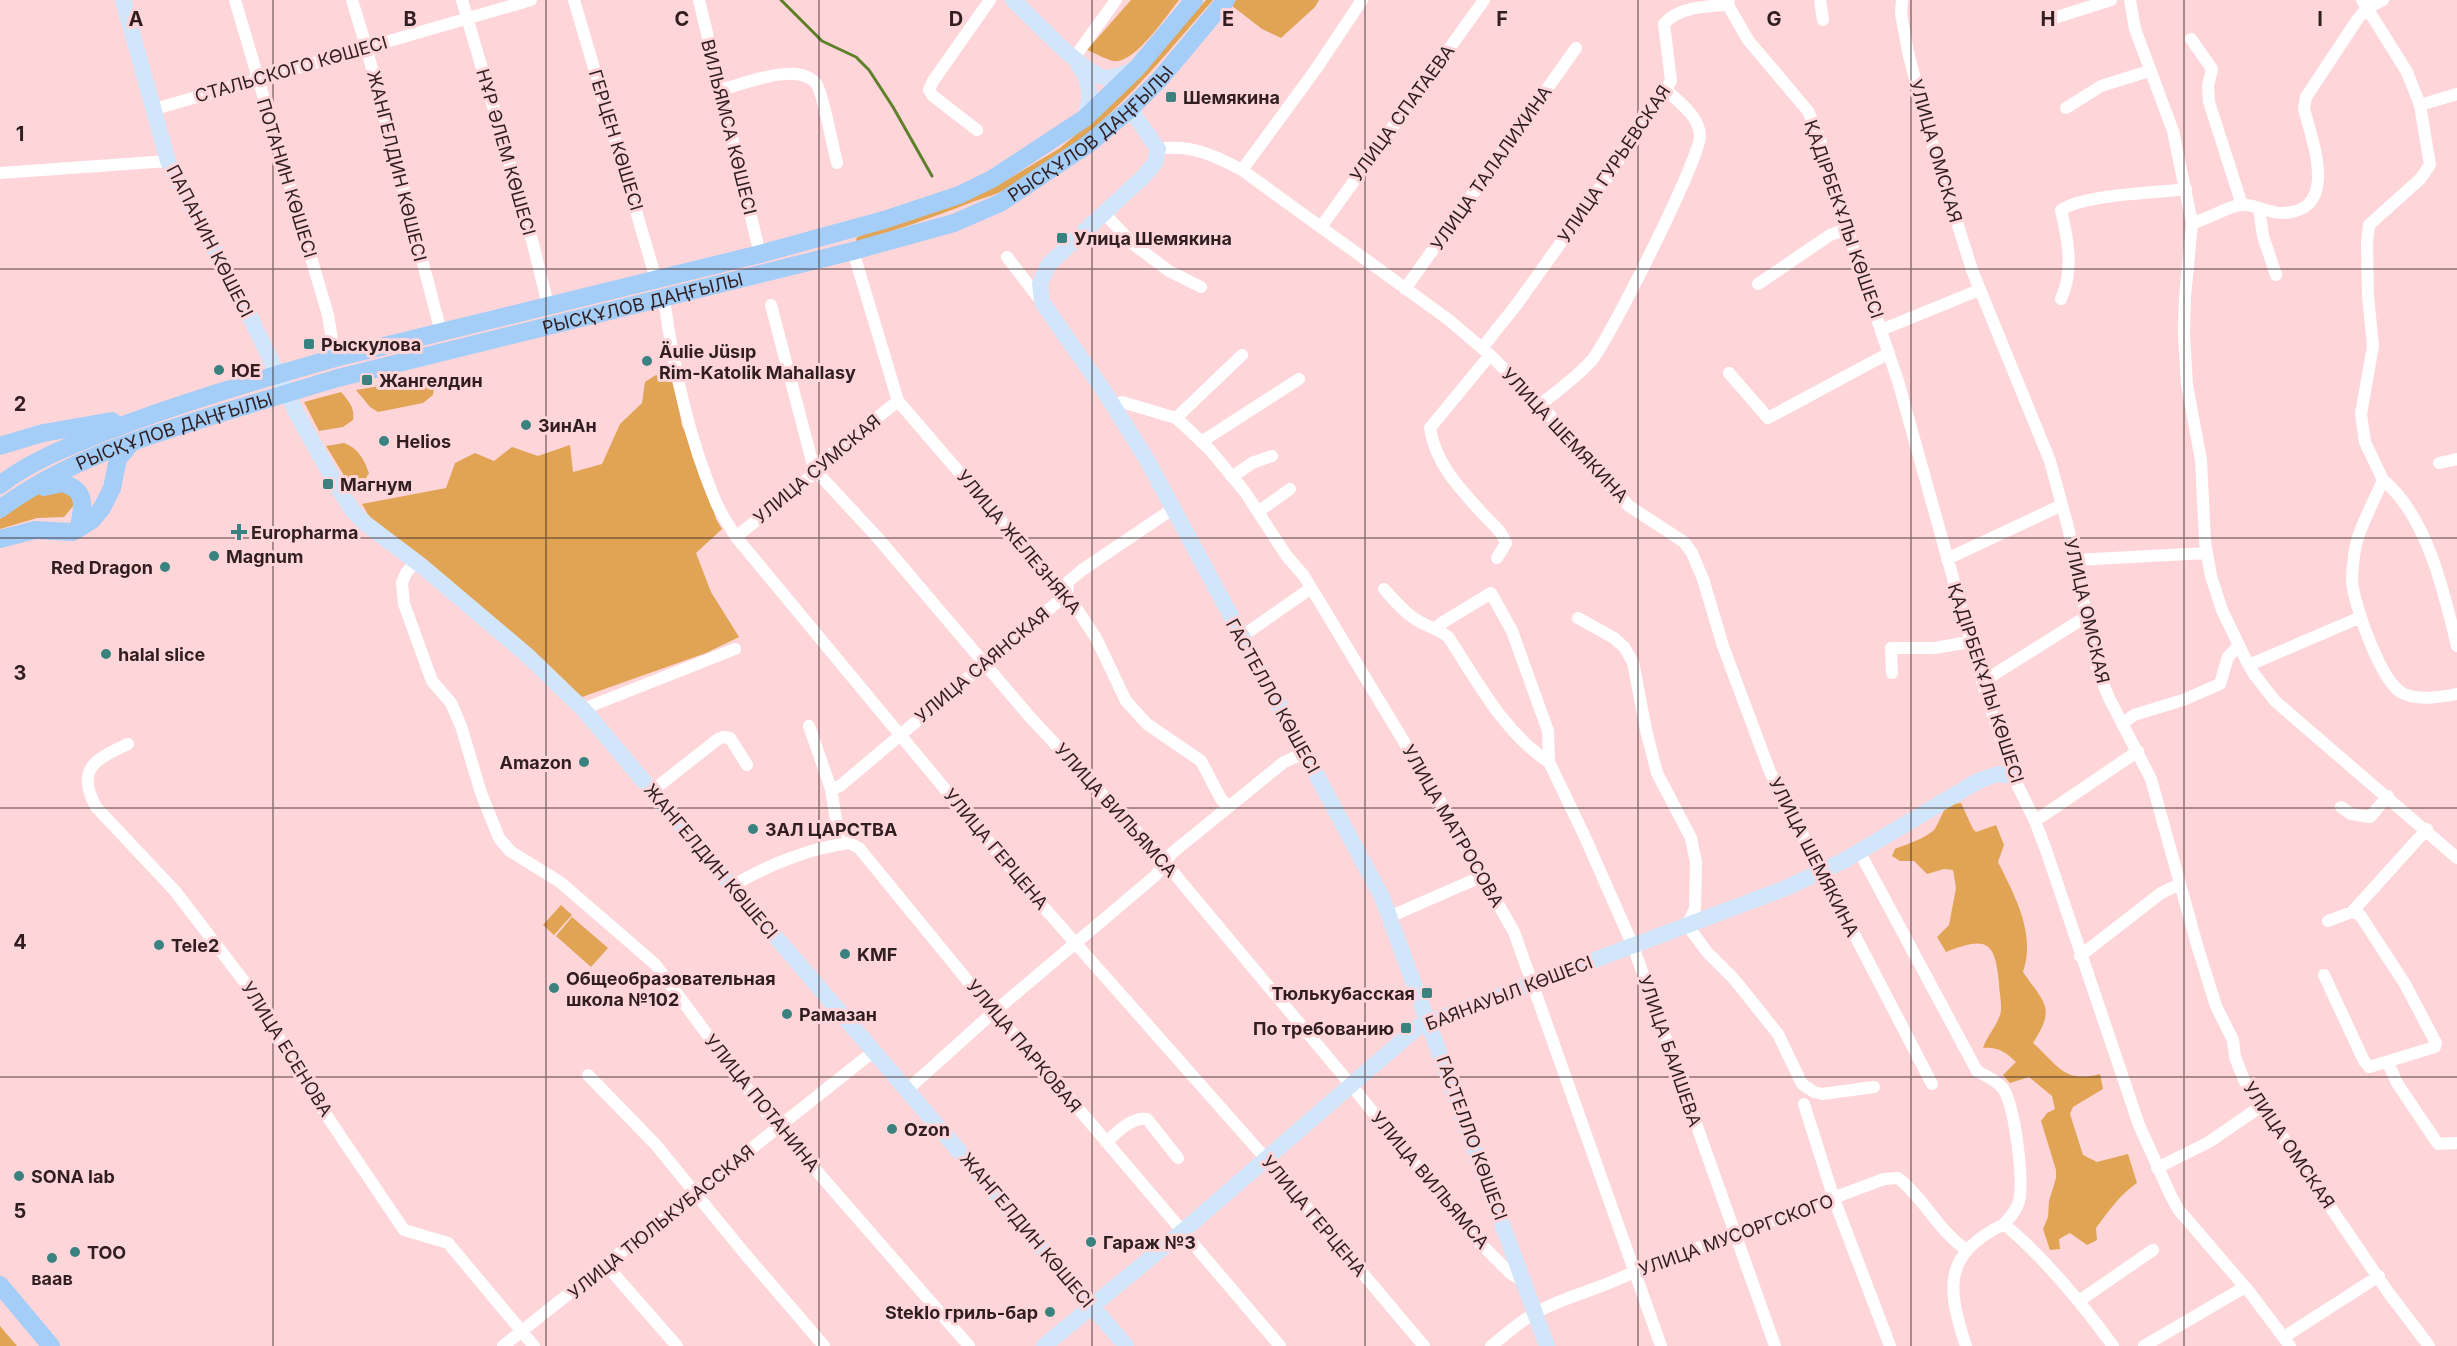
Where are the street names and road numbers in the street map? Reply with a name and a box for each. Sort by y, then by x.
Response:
street label: СТАЛЬСКОГО КӨШЕСІ [192,31,390,107]
street label: ВИЛЬЯМСА КӨШЕСІ [697,37,761,217]
street label: УЛИЦА СПАТАЕВА [1345,41,1459,185]
street label: РЫСҚҰЛОВ ДАҢҒЫЛЫ [1004,61,1177,205]
street label: НҰР ӘЛЕМ КӨШЕСІ [472,66,540,238]
street label: ГЕРЦЕН КӨШЕСІ [585,67,647,213]
street label: ЖАНГЕЛДИН КӨШЕСІ [363,68,431,264]
street label: УЛИЦА ОМСКАЯ [1906,77,1966,225]
street label: УЛИЦА ГУРЬЕВСКАЯ [1553,81,1675,247]
street label: УЛИЦА ТАЛАЛИХИНА [1426,82,1556,254]
street label: ПОТАНИН КӨШЕСІ [253,96,321,260]
street label: ҚАДІРБЕКҰЛЫ КӨШЕСІ [1800,117,1888,321]
street label: ПАПАНИН КӨШЕСІ [162,161,258,321]
street label: РЫСҚҰЛОВ ДАҢҒЫЛЫ [540,268,745,338]
street label: УЛИЦА ШЕМЯКИНА [1497,363,1633,507]
street label: РЫСҚҰЛОВ ДАҢҒЫЛЫ [72,388,275,474]
street label: УЛИЦА СУМСКАЯ [749,410,885,528]
street label: УЛИЦА ЖЕЛЕЗНЯКА [953,466,1085,618]
street label: УЛИЦА ОМСКАЯ [2060,537,2114,685]
street label: ҚАДІРБЕКҰЛЫ КӨШЕСІ [1944,581,2028,785]
street label: УЛИЦА САЯНСКАЯ [911,603,1053,727]
street label: ГАСТЕЛЛО КӨШЕСІ [1222,615,1324,777]
street label: УЛИЦА ВИЛЬЯМСА [1051,739,1181,881]
street label: УЛИЦА МАТРОСОВА [1398,741,1508,911]
street label: УЛИЦА ШЕМЯКИНА [1765,774,1863,940]
street label: ЖАНГЕЛДИН КӨШЕСІ [640,779,782,943]
street label: УЛИЦА ГЕРЦЕНА [939,784,1053,914]
street label: БАЯНАУЫЛ КӨШЕСІ [1423,951,1595,1035]
street label: УЛИЦА БАИШЕВА [1634,973,1706,1129]
street label: УЛИЦА ПАРКОВАЯ [962,975,1086,1117]
street label: УЛИЦА ЕСЕНОВА [237,978,337,1120]
street label: УЛИЦА ПОТАНИНА [700,1030,824,1176]
street label: ГАСТЕЛЛО КӨШЕСІ [1432,1053,1512,1223]
street label: УЛИЦА ОМСКАЯ [2239,1078,2339,1212]
street label: УЛИЦА ВИЛЬЯМСА [1367,1107,1493,1253]
street label: УЛИЦА ТЮЛЬКУБАССКАЯ [564,1141,758,1303]
street label: ЖАНГЕЛДИН КӨШЕСІ [956,1148,1098,1312]
street label: УЛИЦА ГЕРЦЕНА [1257,1151,1371,1281]
street label: УЛИЦА МУСОРГСКОГО [1636,1190,1836,1280]

